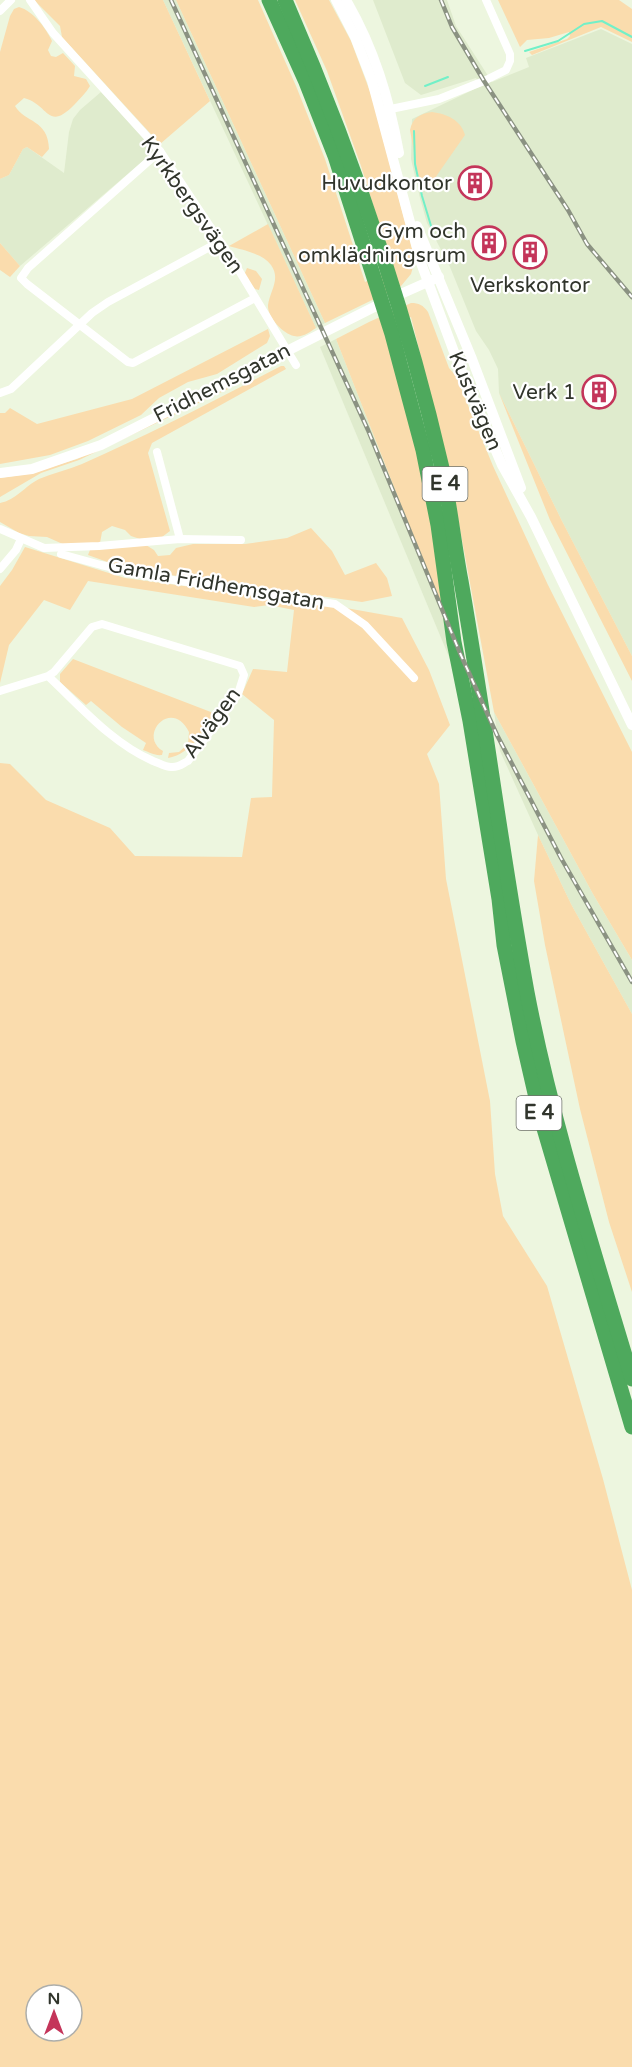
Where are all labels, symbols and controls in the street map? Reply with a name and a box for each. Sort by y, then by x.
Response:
street label: Kyrkbergsvägen [135,132,249,278]
building icon: Huvudkontor [457,165,493,201]
place label: Huvudkontor [321,171,452,196]
place label: Gym och omklädningsrum [298,219,466,268]
building icon: Gym och omklädningsrum [471,225,507,261]
building icon: Verkskontor [512,234,548,270]
place label: Verkskontor [470,273,590,298]
street label: Fridhemsgatan [149,338,295,428]
street label: Kustvägen [443,348,507,454]
building icon: Verk 1 [581,374,617,410]
place label: Verk 1 [513,380,576,405]
road number: E 4 [422,467,468,501]
street label: Gamla Fridhemsgatan [106,553,326,615]
street label: Alvägen [178,683,246,763]
road number: E 4 [516,1096,562,1130]
north arrow [24,1983,84,2043]
text: N [48,1989,60,2009]

